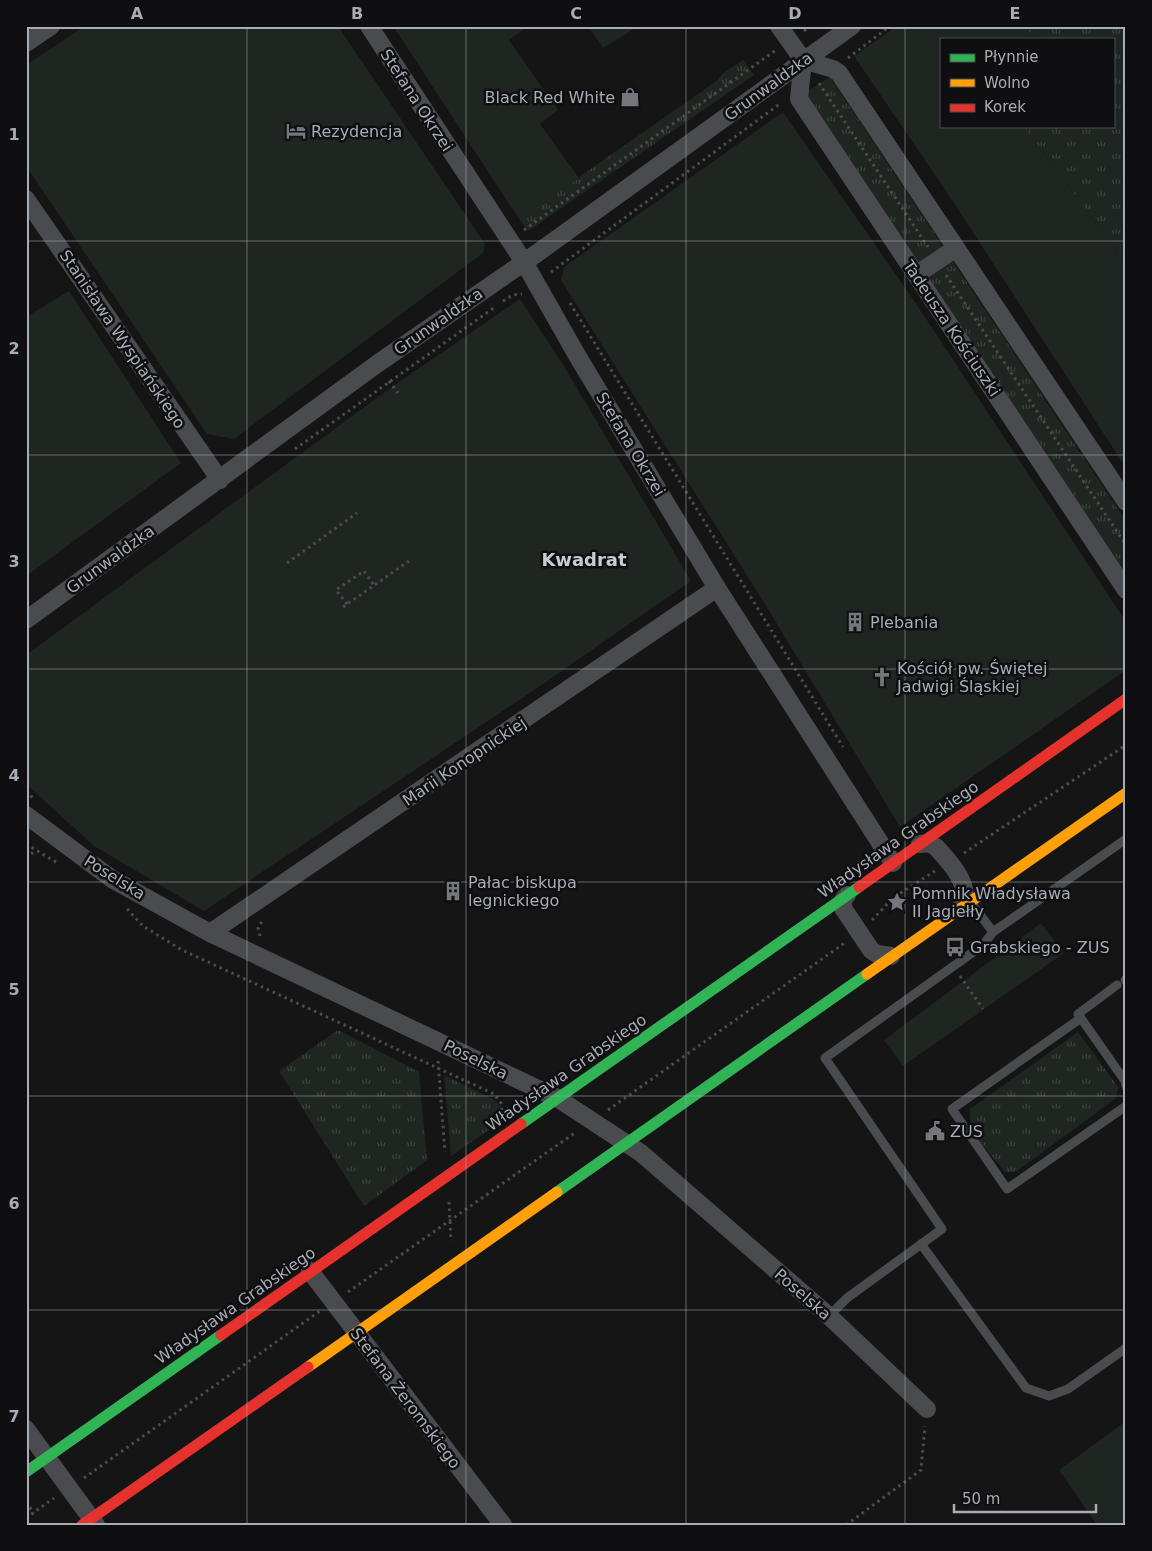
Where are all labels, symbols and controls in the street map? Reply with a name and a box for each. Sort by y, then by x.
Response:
text: A [131,4,144,23]
text: B [351,4,363,23]
text: C [570,4,582,23]
text: D [788,4,802,23]
text: E [1010,4,1020,23]
legend [940,38,1114,128]
street label: Stefana Okrzei [377,46,457,155]
street label: Grunwaldzka [721,48,816,125]
text: Płynnie [984,48,1039,66]
text: Wolno [984,74,1030,92]
shop icon: Black Red White [619,86,641,108]
place label: Black Red White [485,88,615,107]
text: Korek [984,98,1026,116]
hotel icon: Rezydencja [285,120,307,142]
place label: Rezydencja [311,122,402,141]
text: 1 [8,125,20,144]
street label: Stanisława Wyspiańskiego [56,246,190,432]
street label: Tadeusza Kościuszki [898,256,1004,400]
street label: Grunwaldzka [390,284,486,359]
text: 2 [8,339,20,358]
street label: Stefana Okrzei [592,389,669,500]
street label: Grunwaldzka [63,521,158,598]
district label: Kwadrat [541,549,627,570]
text: 3 [8,552,20,571]
building icon: Plebania [844,611,866,633]
place label: Plebania [870,613,938,632]
place label: Kościół pw. Świętej Jadwigi Śląskiej [896,659,1048,696]
church icon: Kościół pw. Świętej Jadwigi Śląskiej [871,666,893,688]
street label: Marii Konopnickiej [399,713,530,810]
text: 4 [8,766,20,785]
street label: Władysława Grabskiego [815,777,982,902]
street label: Poselska [81,851,149,904]
place label: Pałac biskupa legnickiego [468,873,577,910]
building icon: Pałac biskupa legnickiego [442,880,464,902]
place label: Pomnik Władysława II Jagiełły [912,884,1071,921]
place icon: Pomnik Władysława II Jagiełły [886,891,908,913]
bus stop icon: Grabskiego - ZUS [944,936,966,958]
place label: Grabskiego - ZUS [970,938,1110,957]
text: 5 [8,980,20,999]
street label: Władysława Grabskiego [483,1010,650,1135]
street label: Poselska [441,1036,511,1083]
public building icon: ZUS [924,1120,946,1142]
place label: ZUS [950,1122,983,1141]
text: 6 [8,1194,20,1213]
street label: Władysława Grabskiego [152,1243,319,1368]
street label: Poselska [771,1265,835,1324]
street label: Stefana Żeromskiego [347,1324,465,1472]
text: 7 [8,1407,20,1426]
scale bar [954,1481,1097,1513]
text: 50 m [962,1490,1000,1508]

